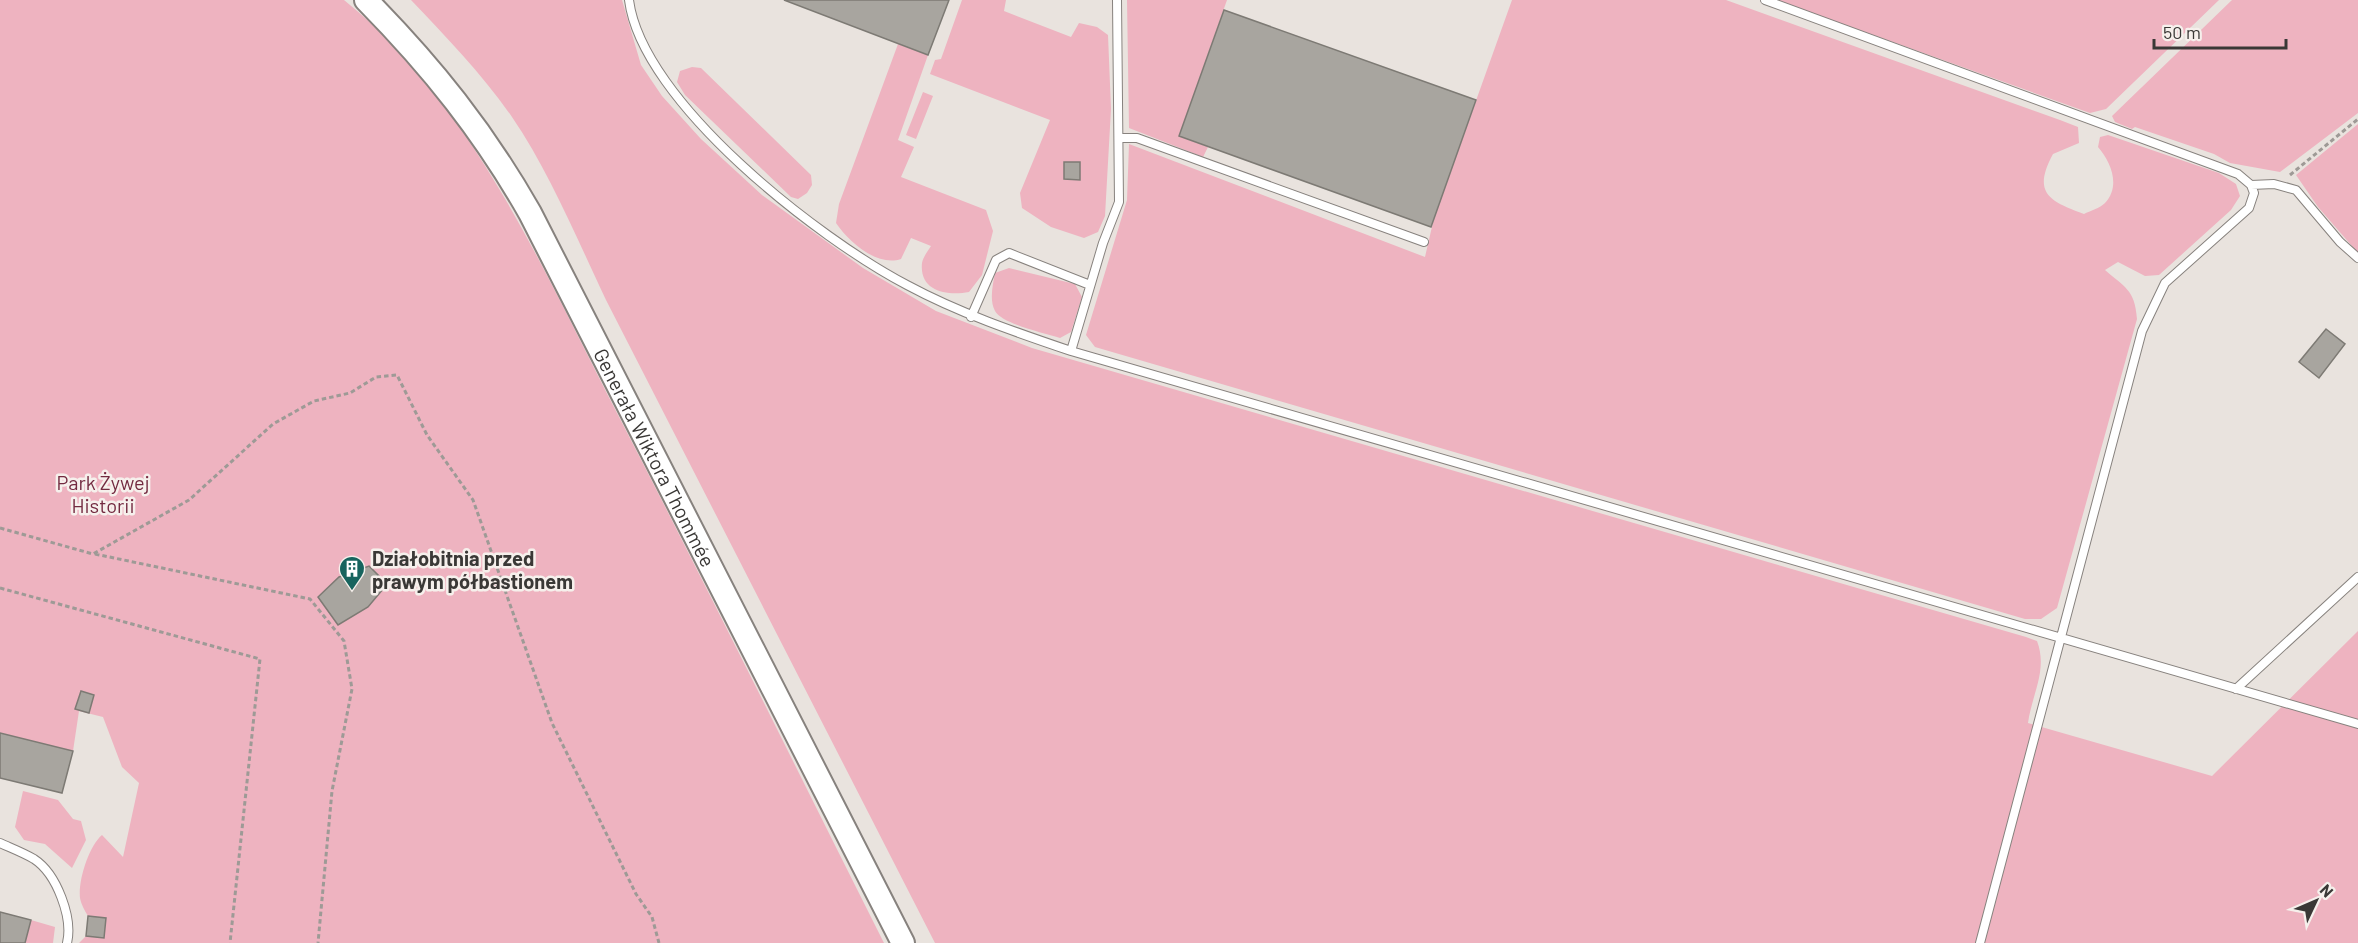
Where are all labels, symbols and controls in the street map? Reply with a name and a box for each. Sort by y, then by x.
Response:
scale bar [2154,12,2286,50]
text: 50 m [2163,21,2201,43]
street label: Generała Wiktora Thommée [589,344,721,571]
park label: Park Żywej Historii [56,470,150,517]
place label: Działobitnia przed prawym półbastionem [372,546,573,593]
building icon: Działobitnia przed prawym półbastionem [337,554,367,592]
north arrow [2286,871,2346,931]
text: N [2317,880,2338,901]

